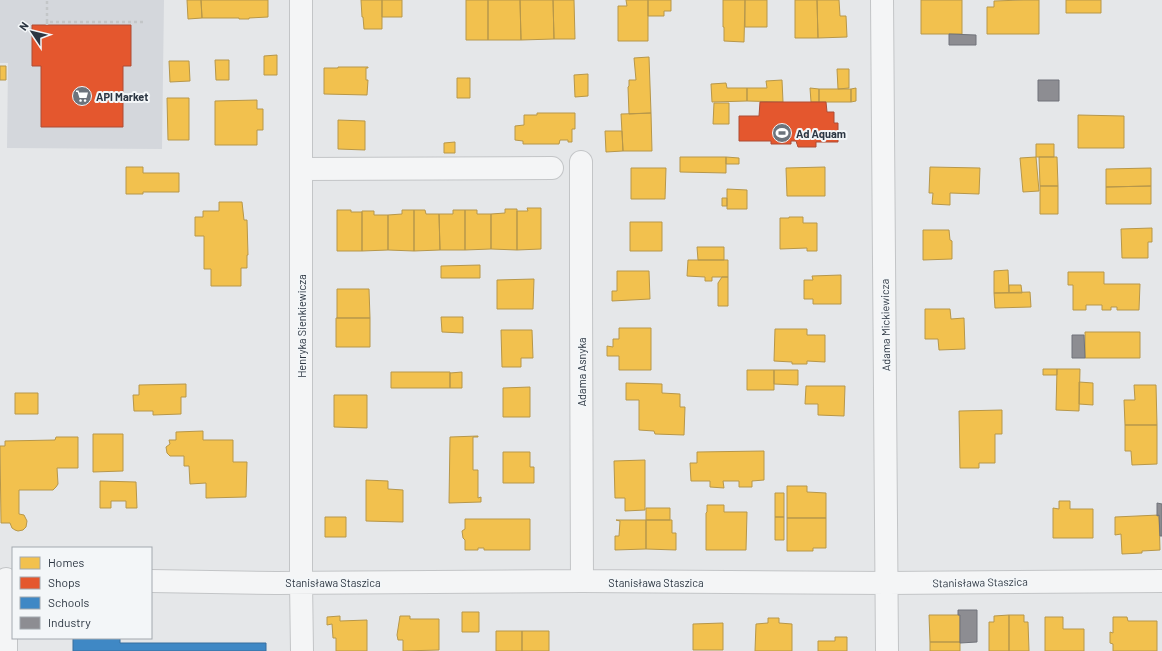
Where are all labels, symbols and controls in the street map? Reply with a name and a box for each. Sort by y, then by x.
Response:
north arrow [12,12,52,52]
text: N [16,19,31,33]
supermarket icon: API Market [71,85,93,107]
place label: API Market [96,90,148,103]
sports icon: Ad Aquam [771,122,793,144]
place label: Ad Aquam [796,127,846,140]
street label: Henryka Sienkiewicza [295,274,308,378]
street label: Adama Mickiewicza [878,279,892,371]
street label: Adama Asnyka [575,338,588,406]
legend [12,547,152,639]
text: Homes [48,555,85,569]
text: Shops [48,575,81,589]
street label: Stanisława Staszica [932,575,1028,589]
street label: Stanisława Staszica [285,576,381,589]
street label: Stanisława Staszica [608,576,704,589]
text: Schools [48,595,89,609]
text: Industry [48,615,91,629]

